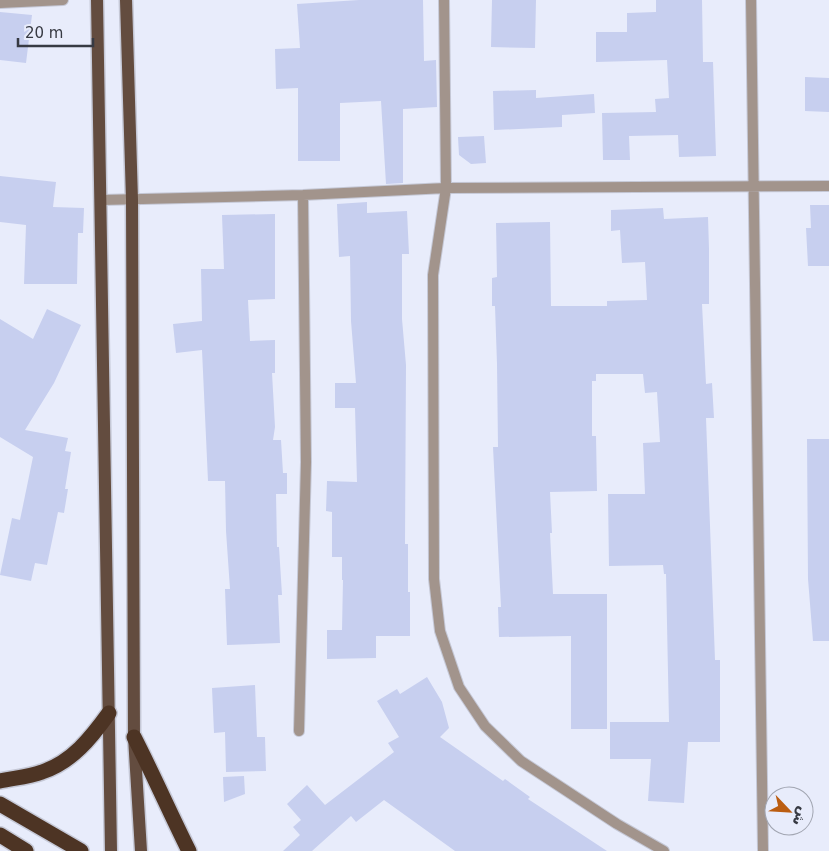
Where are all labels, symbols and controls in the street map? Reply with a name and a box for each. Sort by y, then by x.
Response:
scale bar [18,15,92,47]
text: 20 m [25,24,63,42]
north arrow [764,786,814,836]
text: ش [789,804,812,829]

